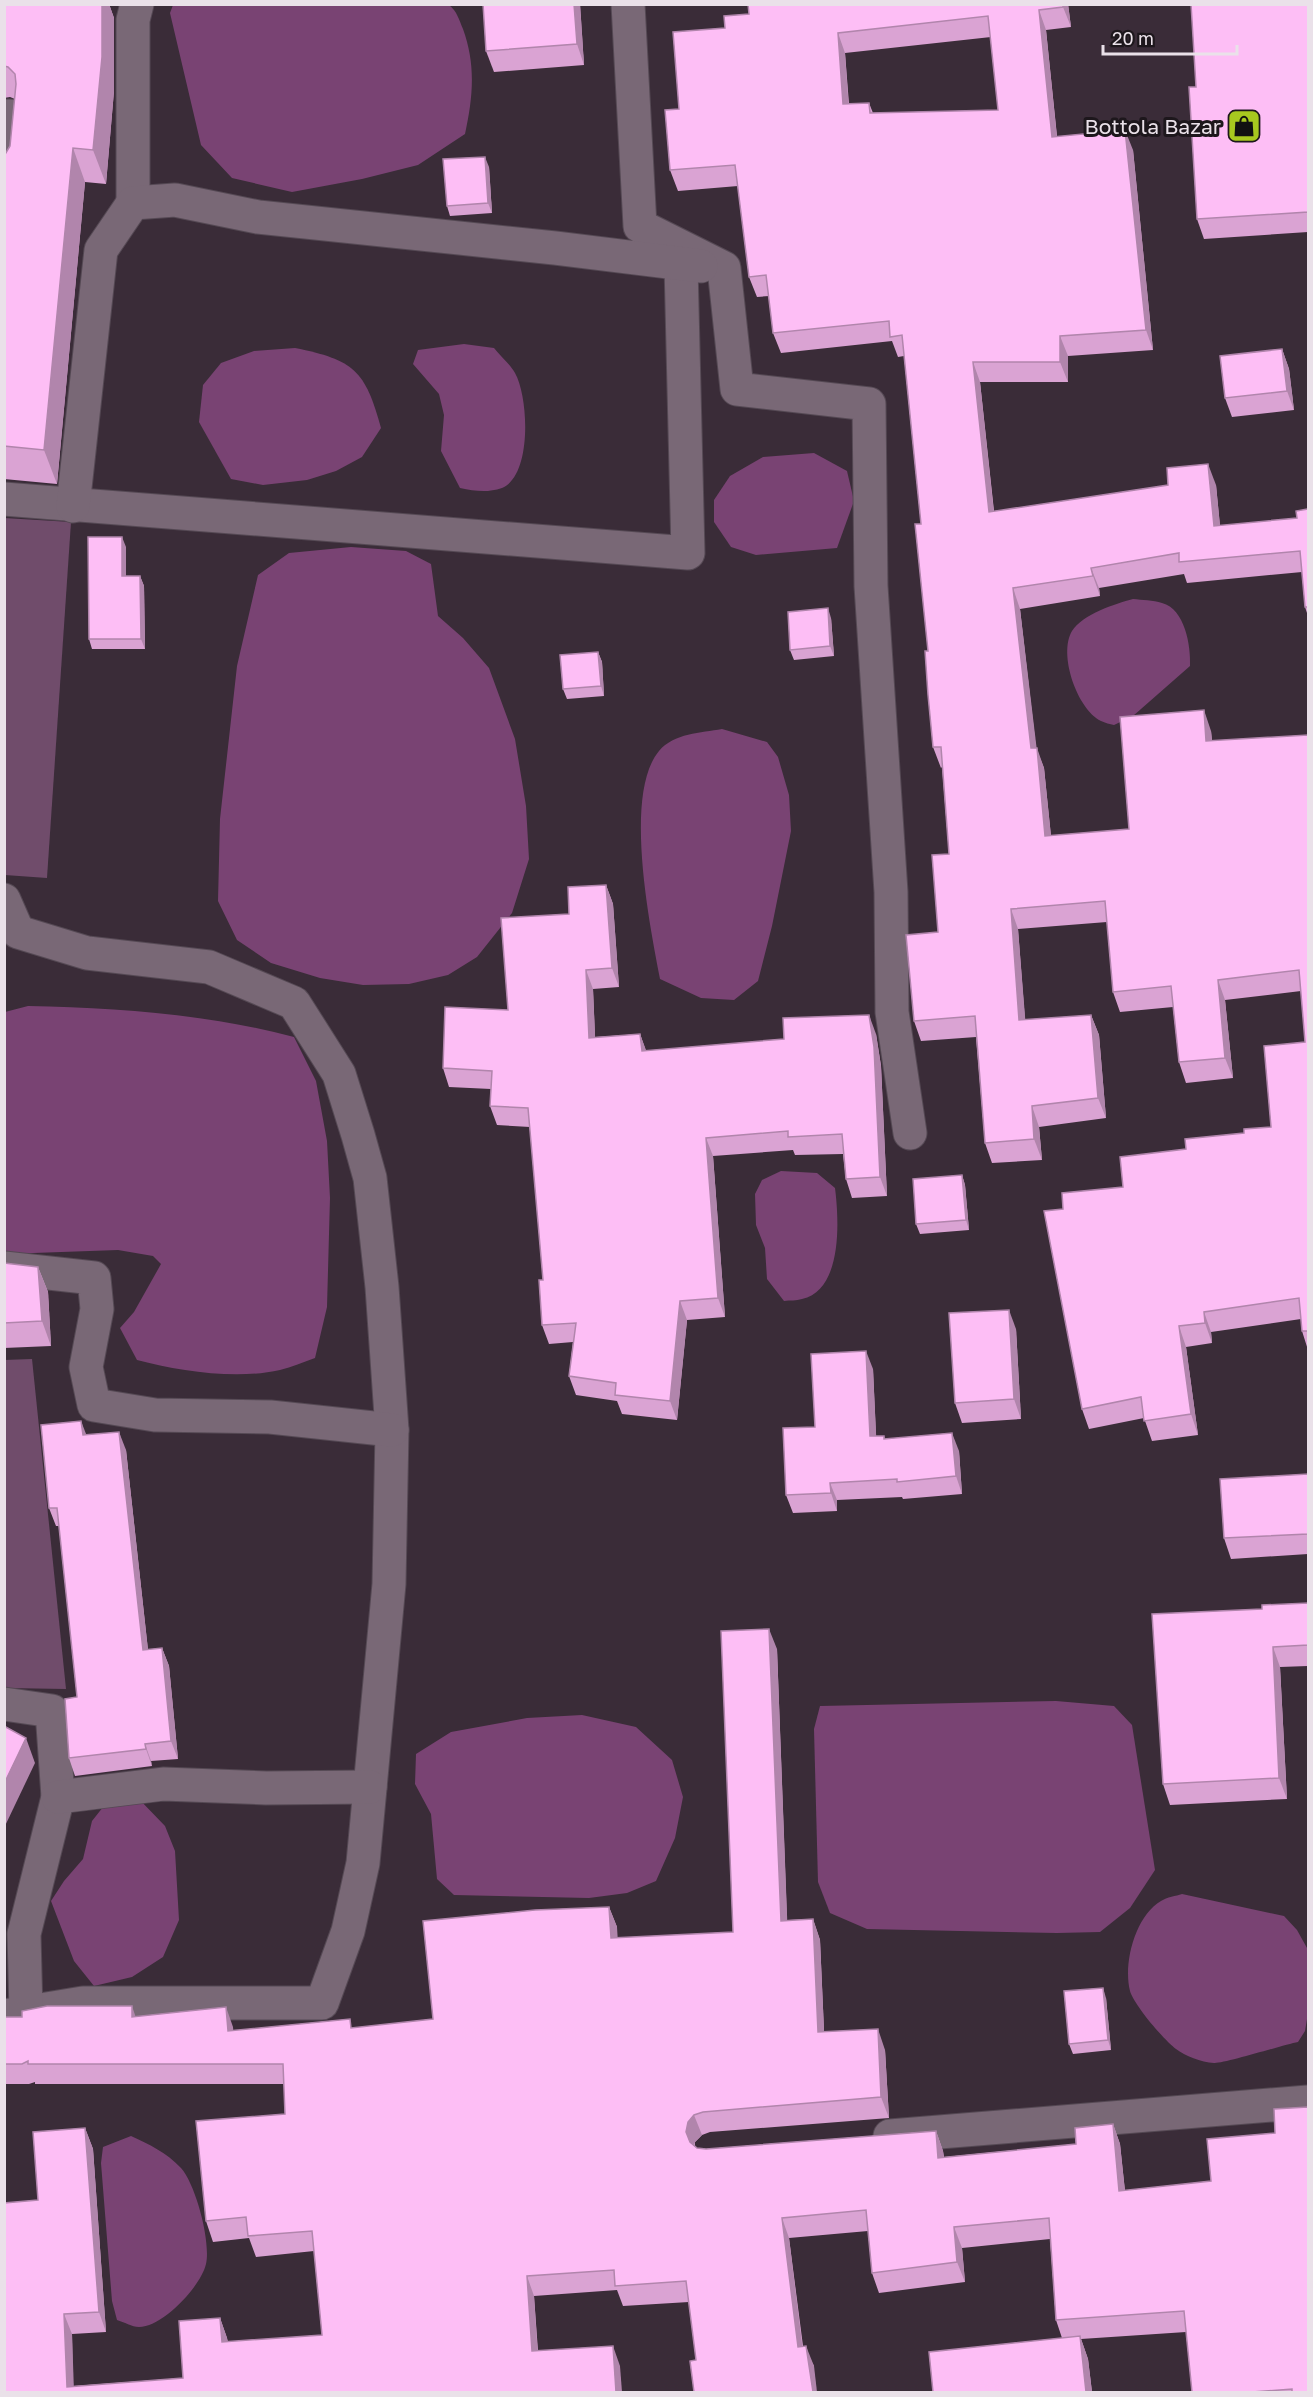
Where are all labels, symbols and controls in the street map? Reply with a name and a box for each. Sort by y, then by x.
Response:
scale bar [1103,18,1236,56]
text: 20 m [1112,27,1154,49]
shop icon: Bottola Bazar [1226,108,1262,144]
place label: Bottola Bazar [1085,113,1221,139]

